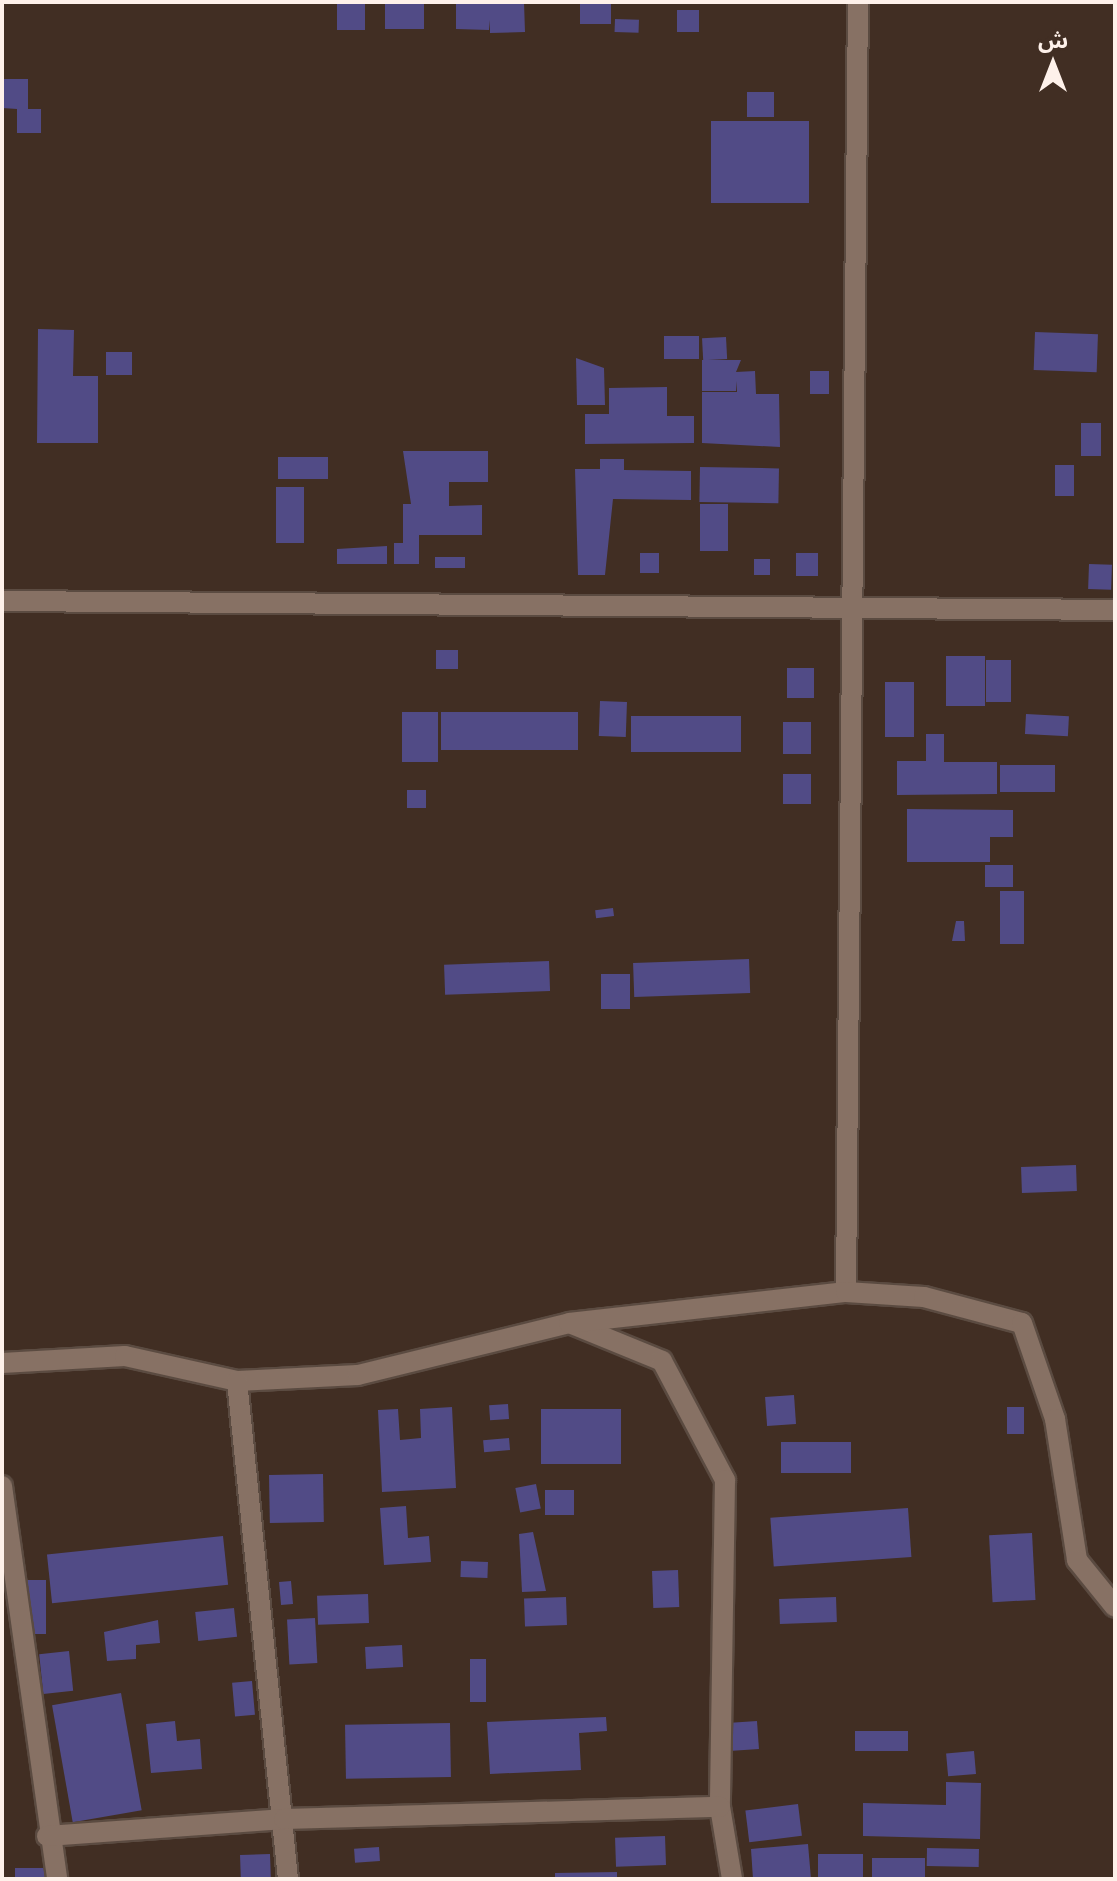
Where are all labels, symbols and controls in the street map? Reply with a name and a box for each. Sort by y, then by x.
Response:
north arrow [1013,24,1093,104]
text: ش [1038,26,1068,53]

